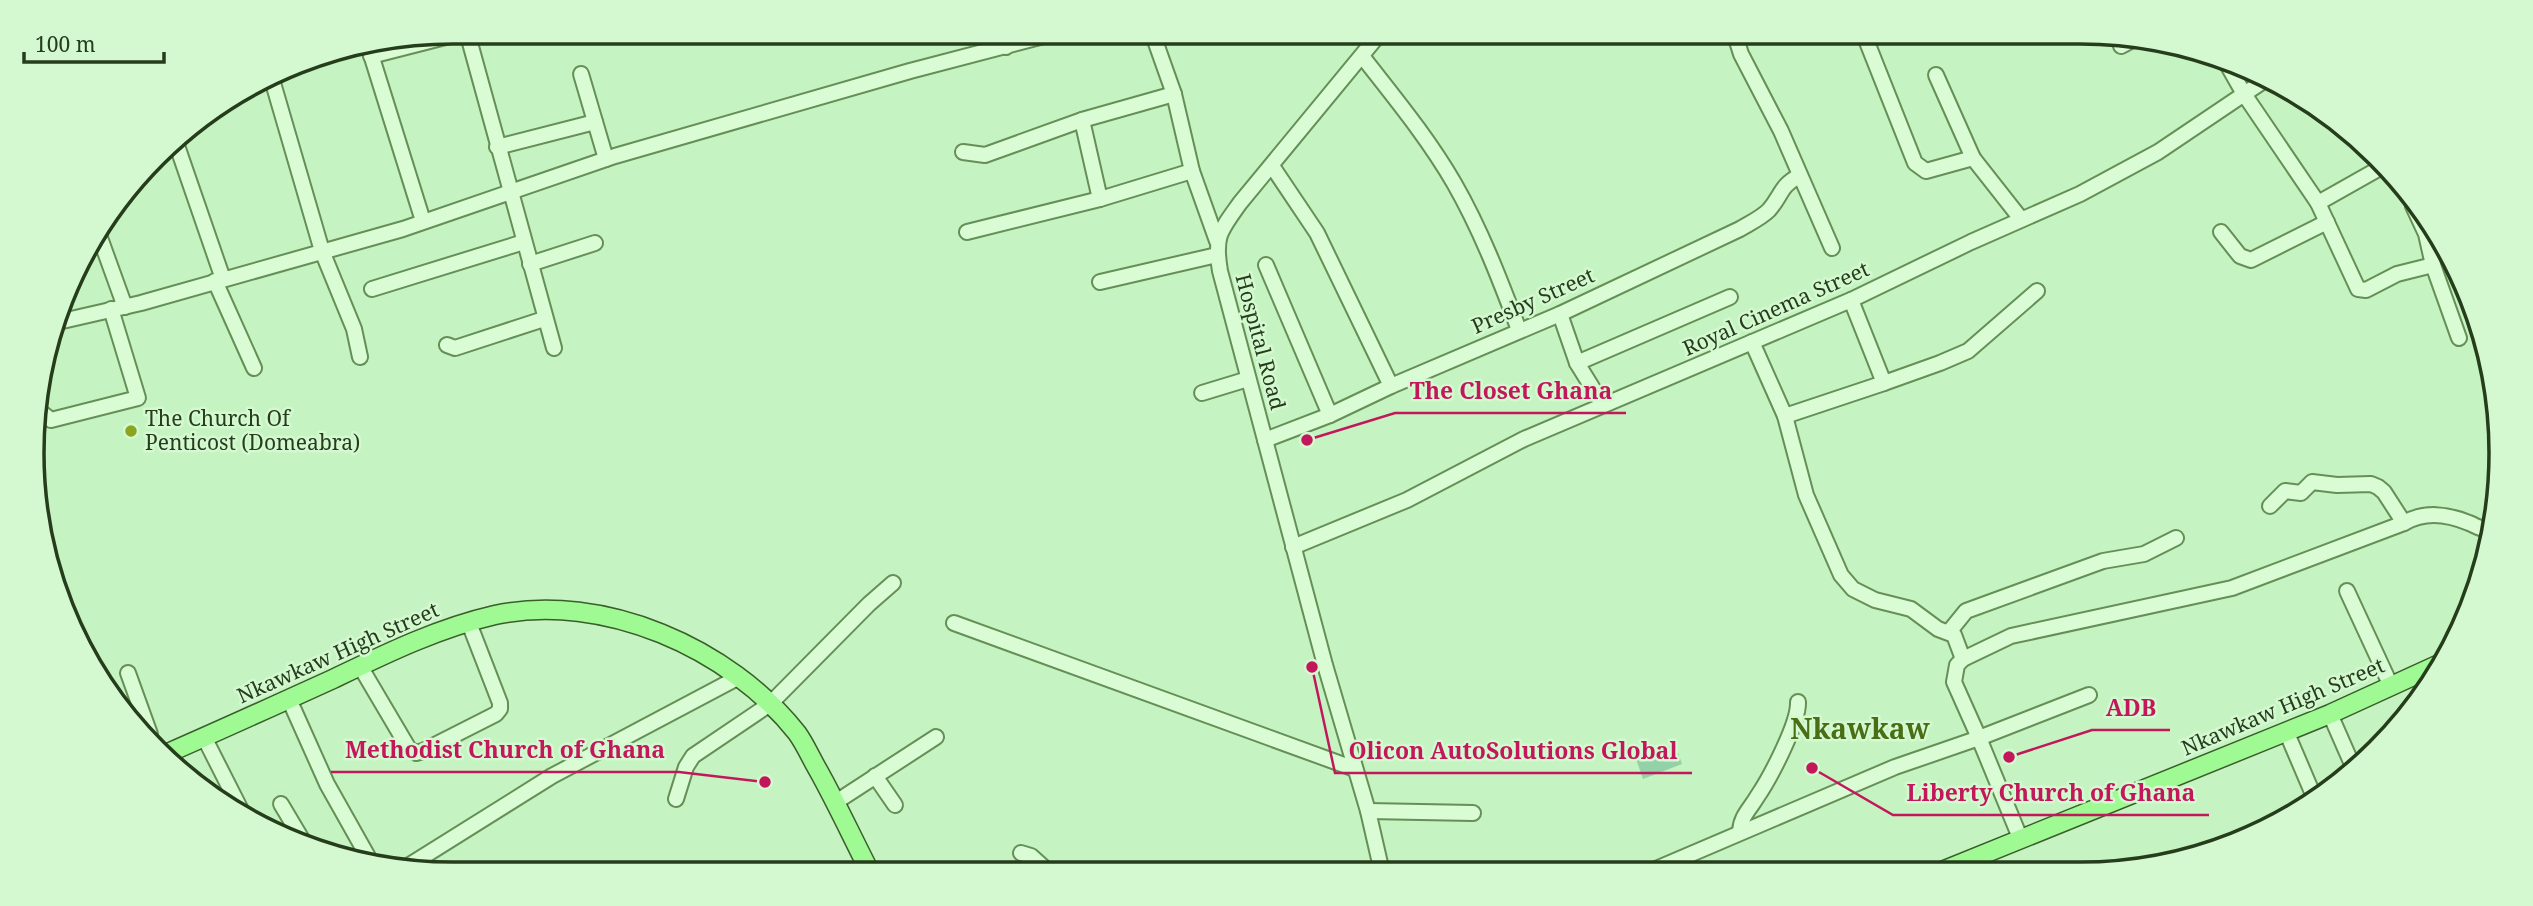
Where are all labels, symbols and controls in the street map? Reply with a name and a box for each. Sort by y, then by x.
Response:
scale bar [24,21,164,65]
text: 100 m [35,30,96,58]
street label: Royal Cinema Street [1678,254,1873,362]
street label: Presby Street [1467,261,1598,340]
street label: Hospital Road [1229,271,1293,413]
callout: The Closet Ghana [1395,369,1626,413]
text: The Closet Ghana [1410,374,1613,406]
place label: The Church Of Penticost (Domeabra) [145,404,360,456]
marker: The Church Of Penticost (Domeabra) [123,423,139,439]
street label: Nkawkaw High Street [232,595,443,709]
street label: Nkawkaw High Street [2177,651,2388,762]
callout: ADB [2092,686,2170,730]
text: ADB [2106,691,2156,723]
district label: Nkawkaw [1790,709,1930,747]
callout: Methodist Church of Ghana [331,728,679,772]
callout: Olicon AutoSolutions Global [1335,729,1692,773]
text: Methodist Church of Ghana [345,733,665,765]
text: Olicon AutoSolutions Global [1348,734,1678,766]
callout: Liberty Church of Ghana [1893,771,2209,815]
text: Liberty Church of Ghana [1907,776,2196,808]

